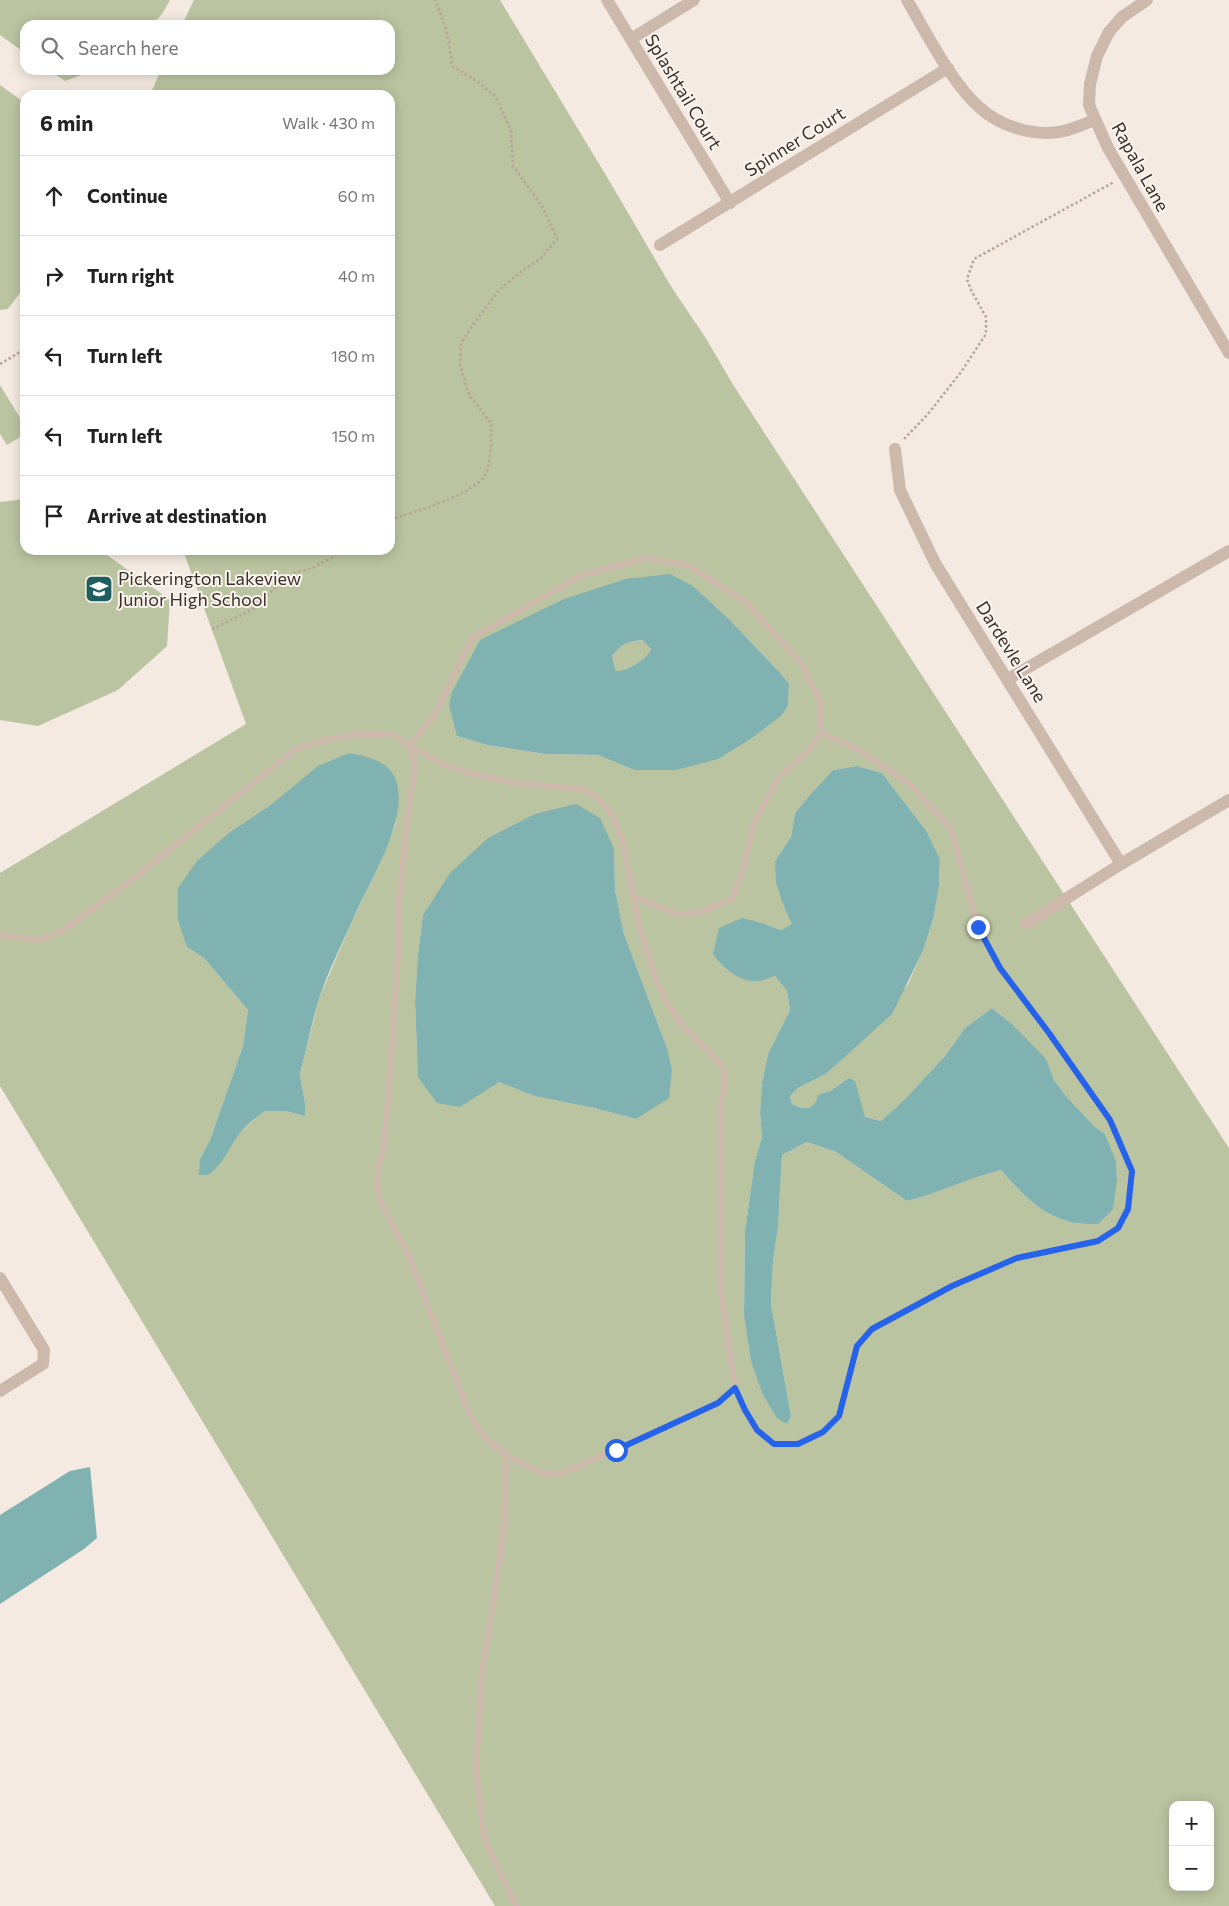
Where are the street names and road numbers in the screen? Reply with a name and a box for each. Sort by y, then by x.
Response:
street label: Splashtail Court [641,30,727,153]
street label: Spinner Court [740,102,849,181]
street label: Rapala Lane [1107,118,1174,215]
street label: Dardevle Lane [972,597,1052,706]

